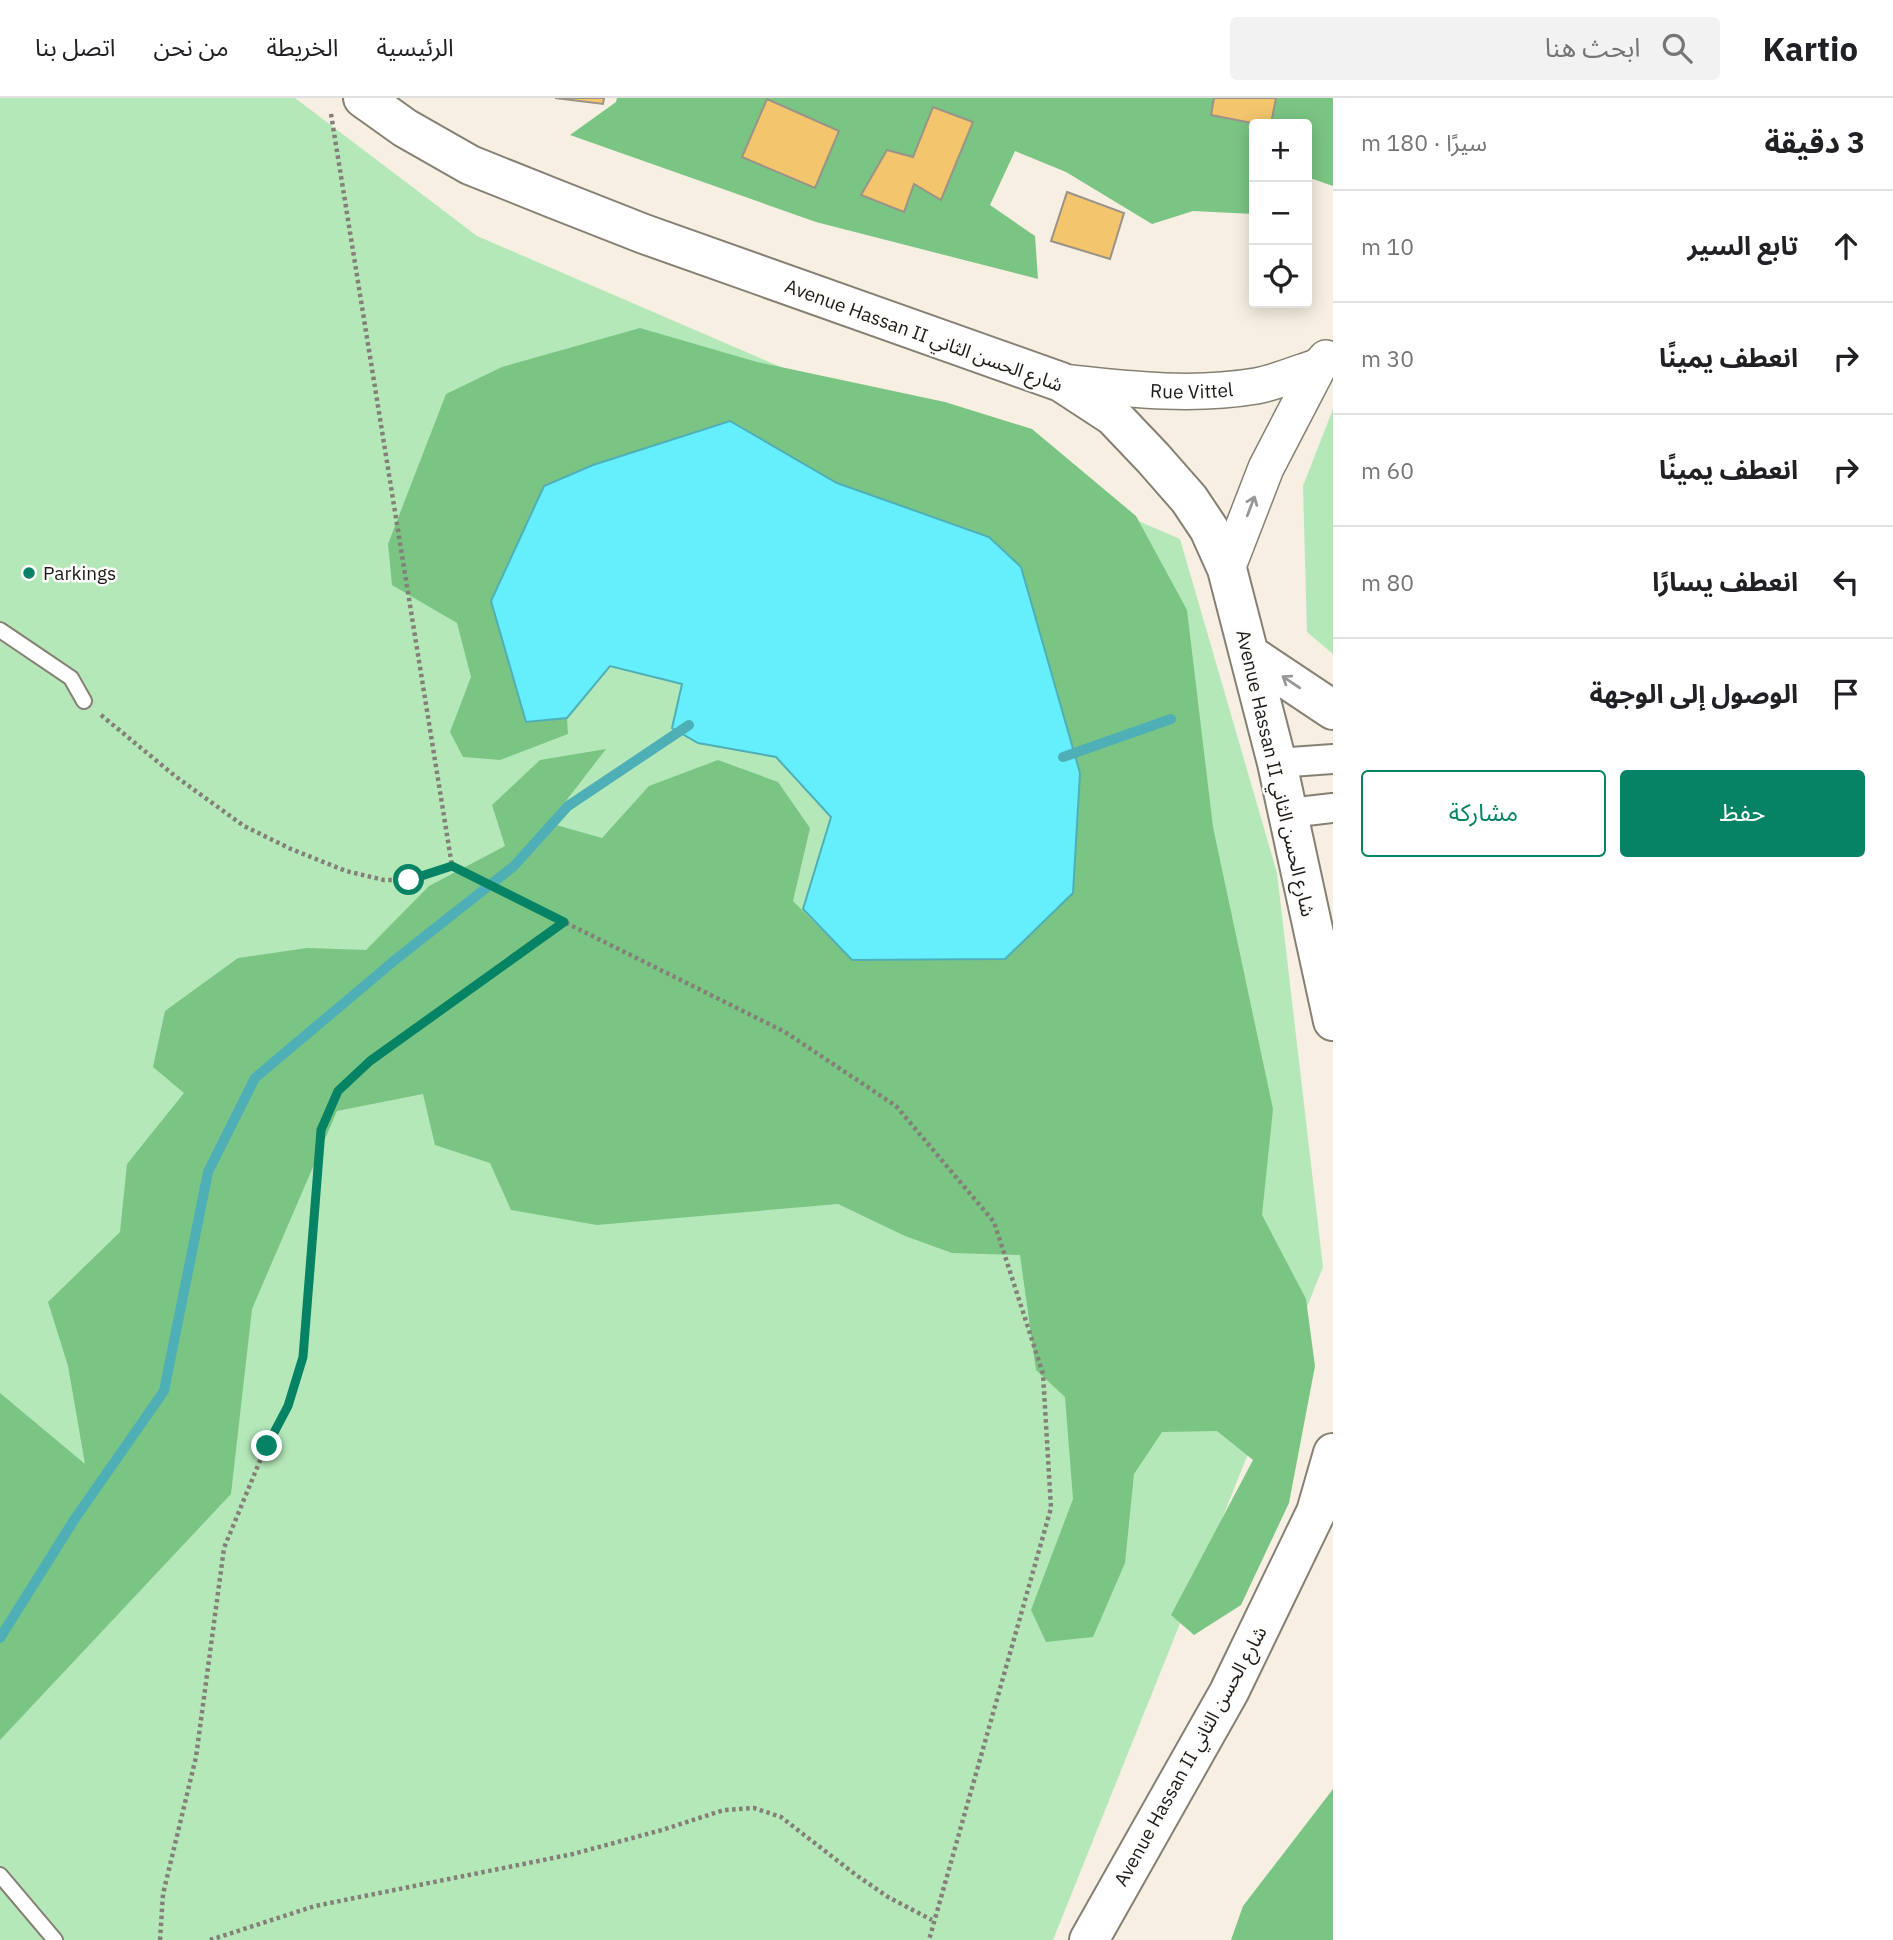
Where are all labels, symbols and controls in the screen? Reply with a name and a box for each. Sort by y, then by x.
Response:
search box [1230,17,1720,80]
text: Kartio [1762,27,1858,70]
icon: search [1658,29,1696,67]
text: ابحث هنا [1545,30,1640,64]
text: اتصل بنا [35,31,116,63]
text: من نحن [154,31,229,63]
text: الخريطة [267,31,339,63]
text: الرئيسية [377,31,454,63]
map controls [1249,119,1312,308]
button: + [1249,119,1312,182]
text: 3 دقيقة [1764,122,1865,161]
text: سيرًا · 180 m [1361,127,1487,157]
button: − [1249,182,1312,245]
icon: ahead [1827,227,1865,265]
text: تابع السير [1688,228,1798,262]
text: 10 m [1361,231,1414,261]
button: locate [1249,245,1312,308]
street label: Avenue Hassan II شارع الحسن الثاني [781,273,1066,400]
icon: right [1827,339,1865,377]
text: انعطف يمينًا [1659,340,1798,374]
text: 30 m [1361,343,1414,373]
street label: Rue Vittel [1150,377,1234,403]
icon: right [1827,451,1865,489]
text: انعطف يمينًا [1659,452,1798,486]
text: 60 m [1361,455,1414,485]
one-way arrow [1246,495,1259,517]
place label: Parkings [43,561,116,585]
icon: left [1827,563,1865,601]
text: انعطف يسارًا [1652,564,1798,598]
marker: Parkings [21,565,37,581]
text: 80 m [1361,567,1414,597]
street label: Avenue Hassan II شارع الحسن الثاني [1228,627,1321,920]
one-way arrow [1282,675,1301,689]
icon: arrive [1827,675,1865,713]
text: الوصول إلى الوجهة [1589,676,1798,710]
button: مشاركة [1361,770,1606,857]
button: حفظ [1620,770,1865,857]
route start [393,864,424,895]
route end [251,1430,282,1461]
street label: Avenue Hassan II شارع الحسن الثاني [1108,1622,1275,1892]

